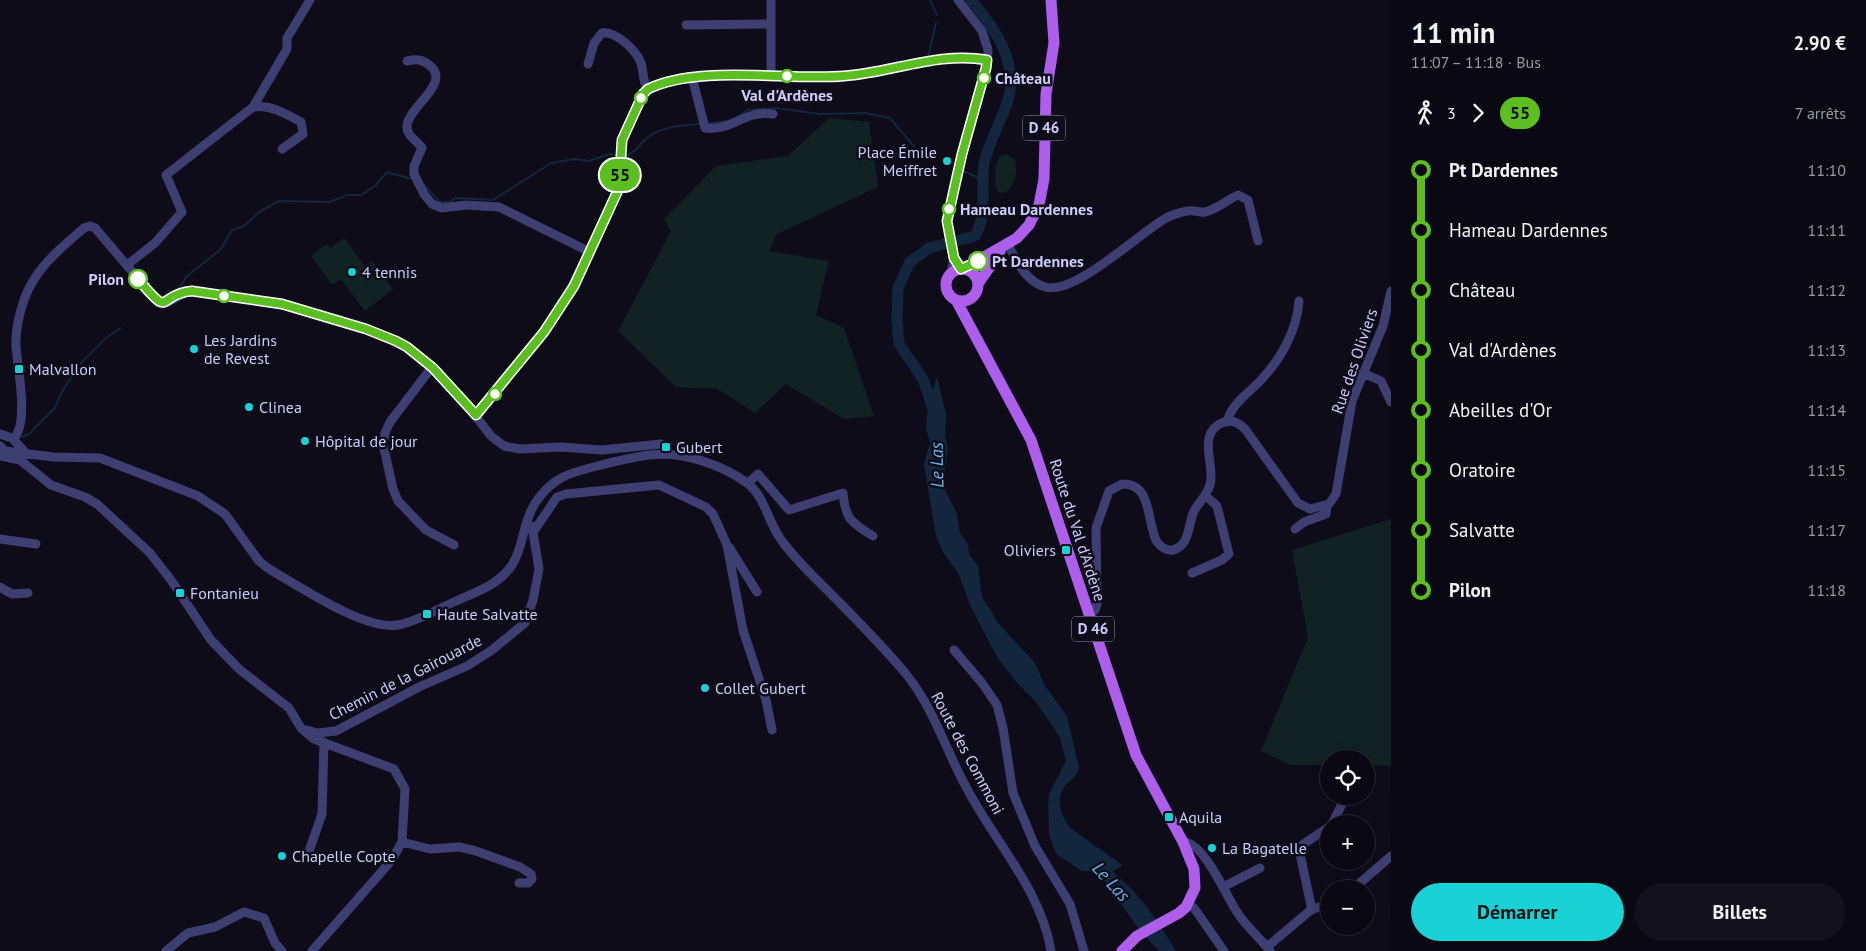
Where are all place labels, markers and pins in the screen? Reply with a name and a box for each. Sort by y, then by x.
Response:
place label: Château [995,68,1051,88]
marker: Val d'Ardènes [780,69,794,83]
marker: Château [977,71,991,85]
place label: Val d'Ardènes [740,85,833,105]
unlabelled marker [634,91,648,105]
place label: Place Émile Meiffret [858,142,938,180]
marker: Place Émile Meiffret [941,155,953,167]
place label: Hameau Dardennes [960,199,1093,219]
marker: Hameau Dardennes [942,202,956,216]
marker: Pt Dardennes [968,251,988,271]
place label: Pt Dardennes [992,251,1084,271]
place label: 4 tennis [362,262,417,282]
marker: 4 tennis [346,266,358,278]
place label: Pilon [89,269,124,289]
marker: Pilon [128,269,148,289]
unlabelled marker [217,289,231,303]
place label: Les Jardins de Revest [204,330,277,368]
marker: Les Jardins de Revest [188,343,200,355]
place label: Malvallon [29,359,97,379]
marker: Malvallon [13,363,25,375]
unlabelled marker [488,387,502,401]
place label: Clinea [259,397,302,417]
marker: Clinea [243,401,255,413]
place label: Hôpital de jour [315,431,418,451]
marker: Hôpital de jour [299,435,311,447]
place label: Gubert [676,437,723,457]
marker: Gubert [660,441,672,453]
place label: Oliviers [1004,540,1056,560]
marker: Oliviers [1060,544,1072,556]
place label: Fontanieu [190,583,259,603]
marker: Fontanieu [174,587,186,599]
place label: Haute Salvatte [437,604,538,624]
marker: Haute Salvatte [421,608,433,620]
place label: Collet Gubert [715,678,806,698]
marker: Collet Gubert [699,682,711,694]
place label: Aquila [1179,807,1222,827]
marker: Aquila [1163,811,1175,823]
place label: La Bagatelle [1222,838,1307,858]
marker: La Bagatelle [1206,842,1218,854]
place label: Chapelle Copte [292,846,396,866]
marker: Chapelle Copte [276,850,288,862]

